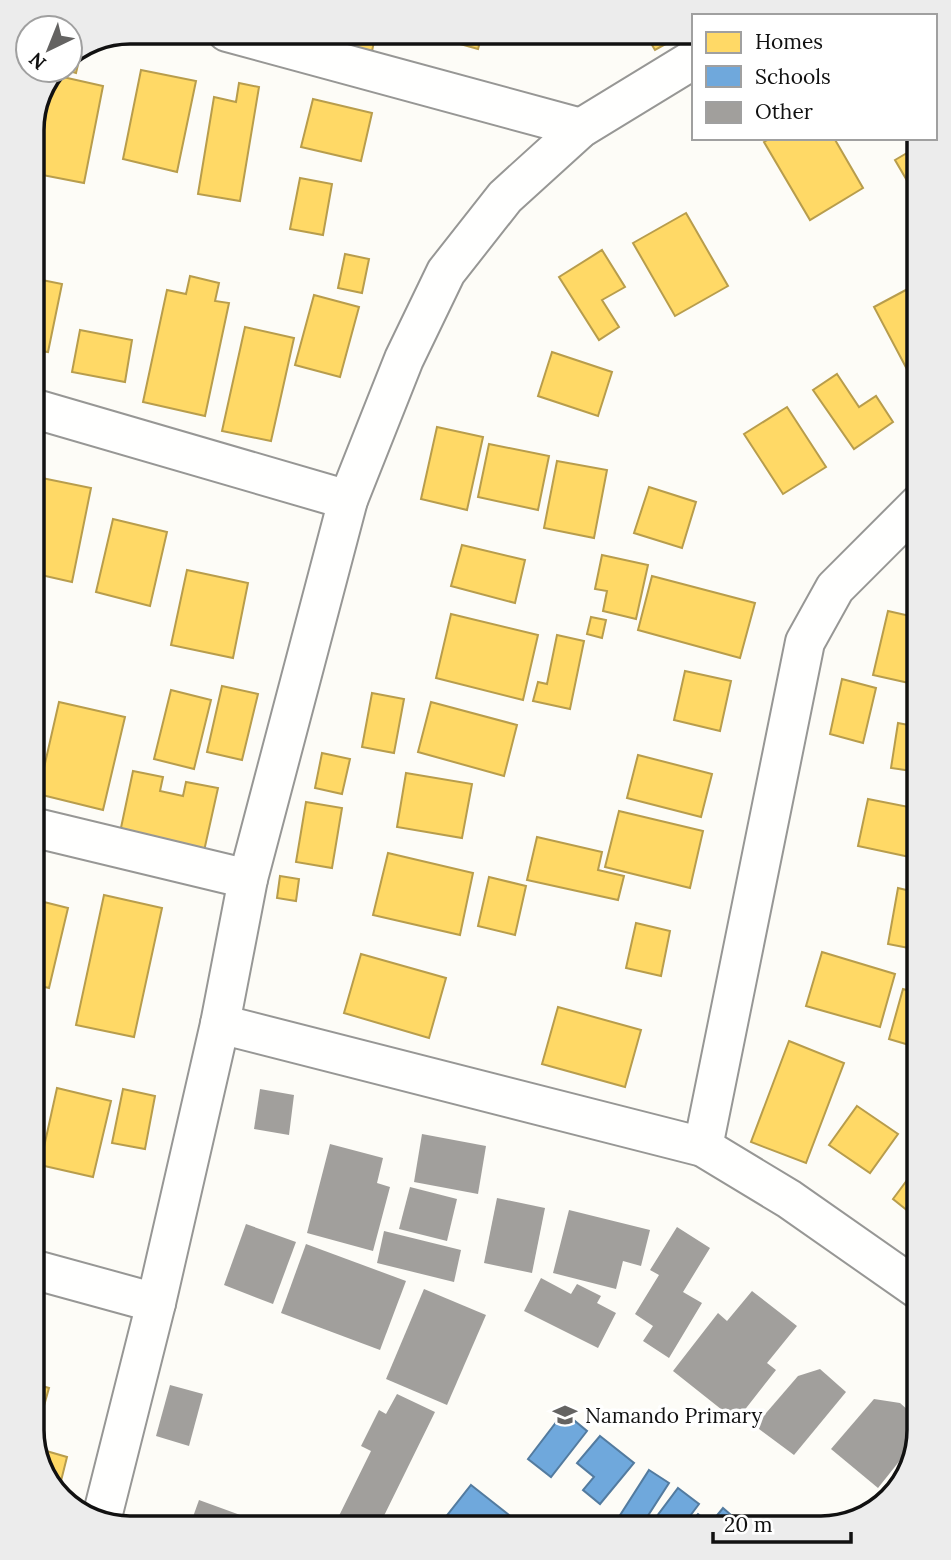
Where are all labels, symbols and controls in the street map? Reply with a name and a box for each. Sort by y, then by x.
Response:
north arrow [14,14,84,84]
legend [692,14,937,140]
text: Homes [755,28,823,55]
text: N [24,47,51,75]
text: Schools [755,63,831,90]
text: Other [755,98,813,125]
school or university icon: Namando Primary [551,1401,579,1429]
place label: Namando Primary [585,1402,762,1429]
scale bar [713,1500,851,1544]
text: 20 m [724,1511,773,1538]

